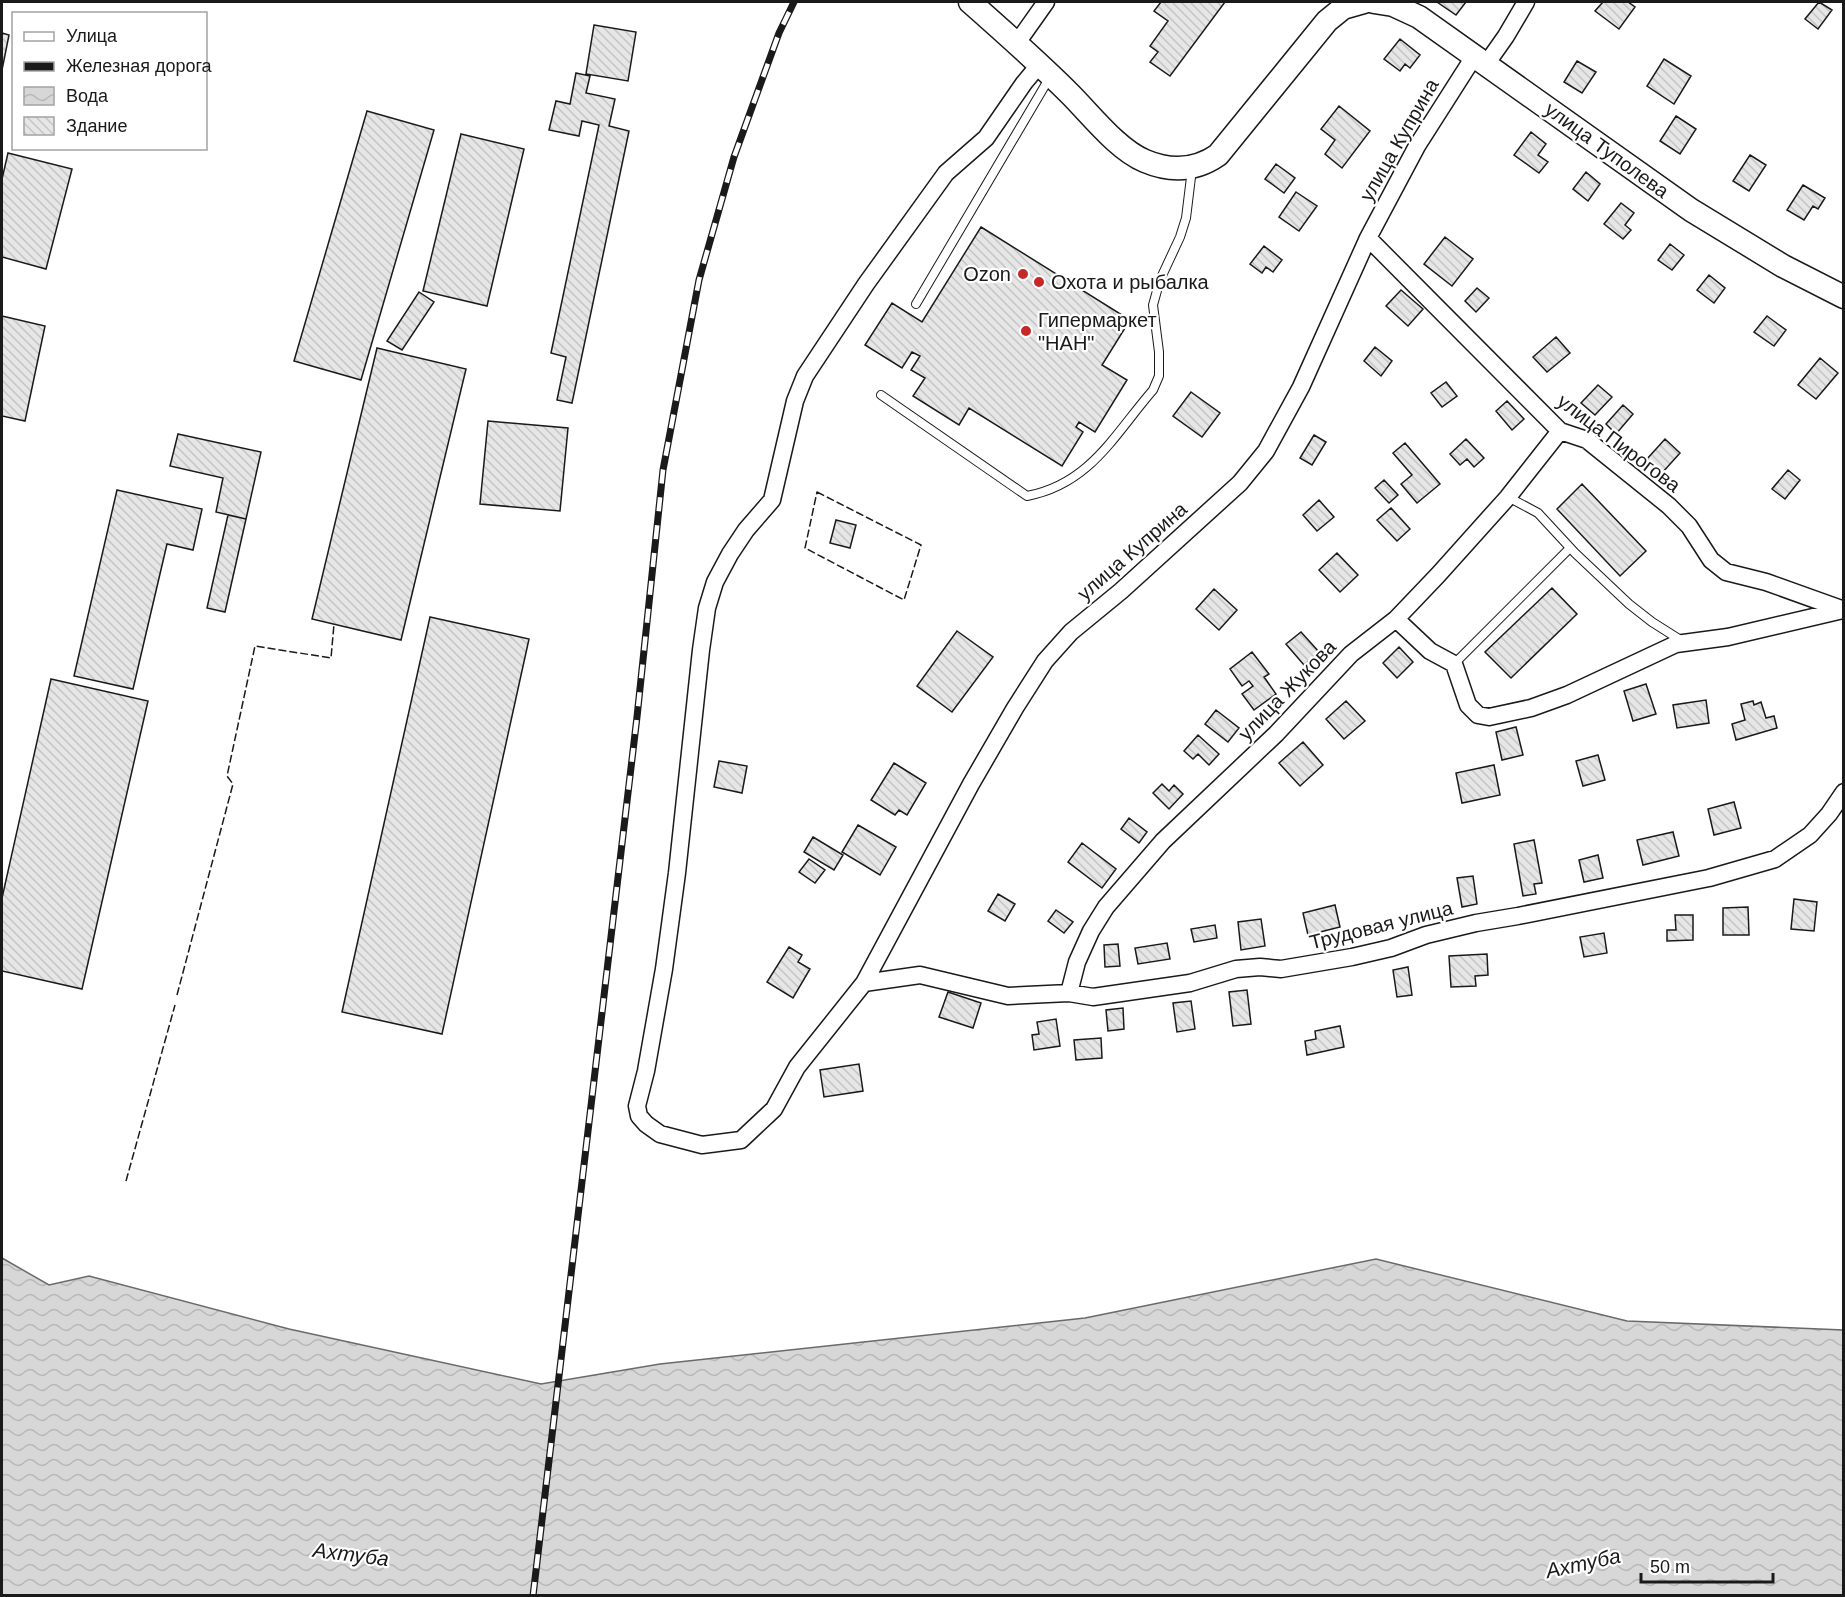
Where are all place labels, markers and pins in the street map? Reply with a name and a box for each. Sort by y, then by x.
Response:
place label: Ozon [963,263,1011,285]
marker: Ozon [1016,267,1030,281]
place label: Охота и рыбалка [1051,271,1210,293]
marker: Охота и рыбалка [1032,275,1046,289]
place label: Гипермаркет "НАН" [1038,309,1157,354]
marker: Гипермаркет "НАН" [1019,324,1033,338]

